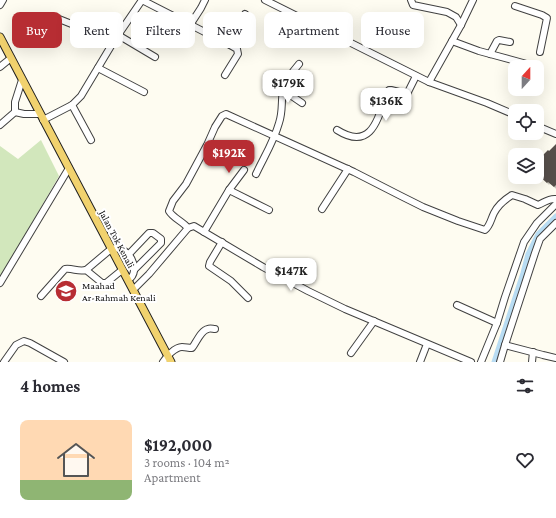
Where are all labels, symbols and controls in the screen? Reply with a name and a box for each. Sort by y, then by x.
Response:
chip: Buy [12,12,62,48]
chip: Rent [70,12,123,48]
chip: Filters [131,12,195,48]
chip: New [203,12,256,48]
chip: Apartment [264,12,353,48]
chip: House [361,12,424,48]
north arrow [508,60,544,96]
map controls [508,60,544,184]
pin: $179K [260,70,316,104]
text: $179K [271,75,305,90]
pin: $136K [358,88,414,122]
text: $136K [369,93,403,108]
button: locate [508,104,544,140]
pin: $192K [201,140,257,174]
text: $192K [212,145,246,160]
button: layers [508,148,544,184]
street label: Jalan Tok Kenali [97,207,137,270]
pin: $147K [263,258,319,292]
text: $147K [275,263,307,278]
school or university icon: Maahad Ar-Rahmah Kenali [53,278,79,304]
place label: Maahad Ar-Rahmah Kenali [82,280,156,303]
icon: filters [514,375,536,397]
text: 4 homes [20,377,80,396]
icon: home [52,436,100,484]
text: $192,000 [144,436,212,455]
icon: heart [514,449,536,471]
text: 3 rooms · 104 m² [144,455,230,470]
text: Apartment [144,470,201,485]

